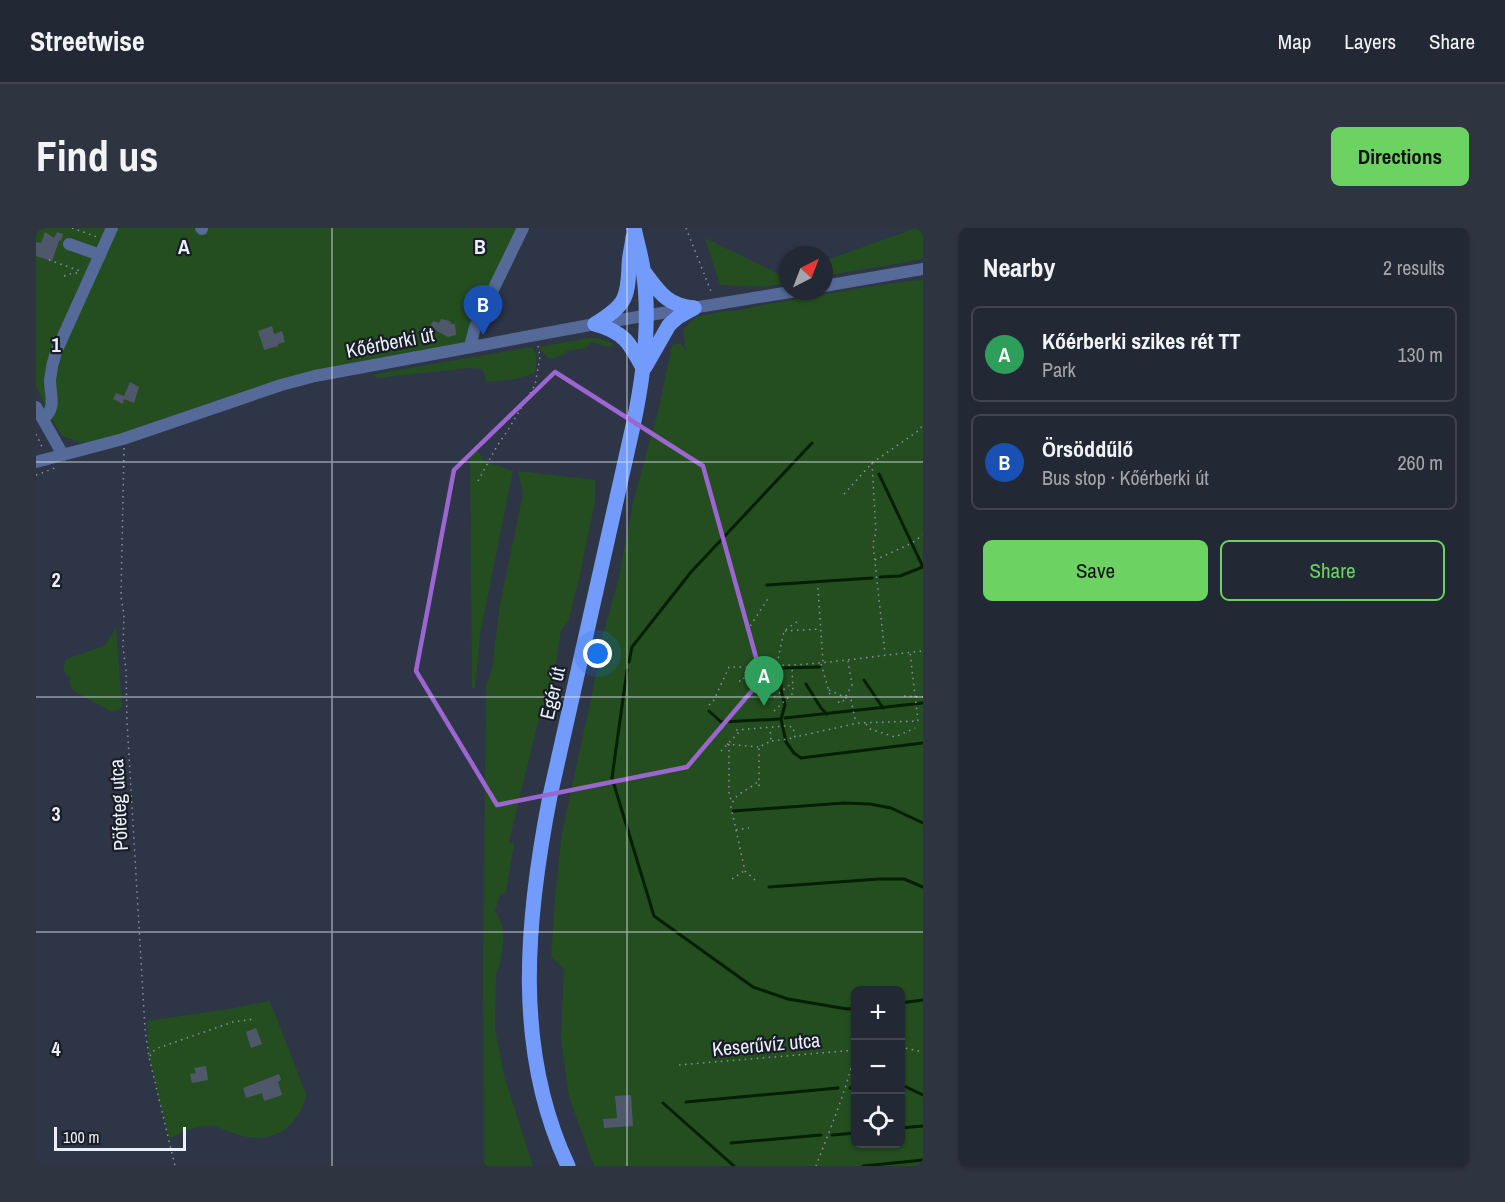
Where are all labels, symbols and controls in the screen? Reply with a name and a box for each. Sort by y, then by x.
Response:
text: Streetwise [30,22,145,60]
text: Map [1278,27,1311,56]
text: Layers [1344,27,1396,56]
text: Share [1429,27,1475,56]
button: Directions [1331,127,1469,186]
text: Find us [36,128,158,184]
text: A [178,233,190,260]
text: B [474,233,486,260]
north arrow [779,246,833,300]
text: Nearby [983,250,1055,285]
text: 2 results [1383,254,1445,281]
pin: B [464,285,502,335]
street label: Kőérberki út [344,320,437,364]
text: Kőérberki szikes rét TT [1042,326,1241,356]
text: 1 [51,331,61,358]
text: A [999,341,1010,368]
text: 130 m [1397,341,1443,368]
text: Park [1042,356,1076,383]
text: Örsöddűlő [1042,434,1133,464]
text: B [999,449,1010,476]
text: 260 m [1397,449,1443,476]
text: Bus stop · Kőérberki út [1042,464,1209,491]
button: Save [983,540,1208,601]
button: Share [1220,540,1445,601]
text: 2 [51,566,61,593]
your location [583,639,612,668]
pin: A [744,656,784,706]
street label: Egér út [533,664,571,722]
street label: Pöfeteg utca [102,758,134,852]
text: 3 [51,800,61,827]
map controls [851,986,905,1148]
button: + [851,986,905,1040]
street label: Keserűvíz utca [711,1026,821,1062]
text: 4 [51,1035,61,1062]
button: − [851,1040,905,1094]
button: locate [851,1094,905,1148]
scale bar [54,1124,186,1152]
text: 100 m [63,1126,99,1148]

